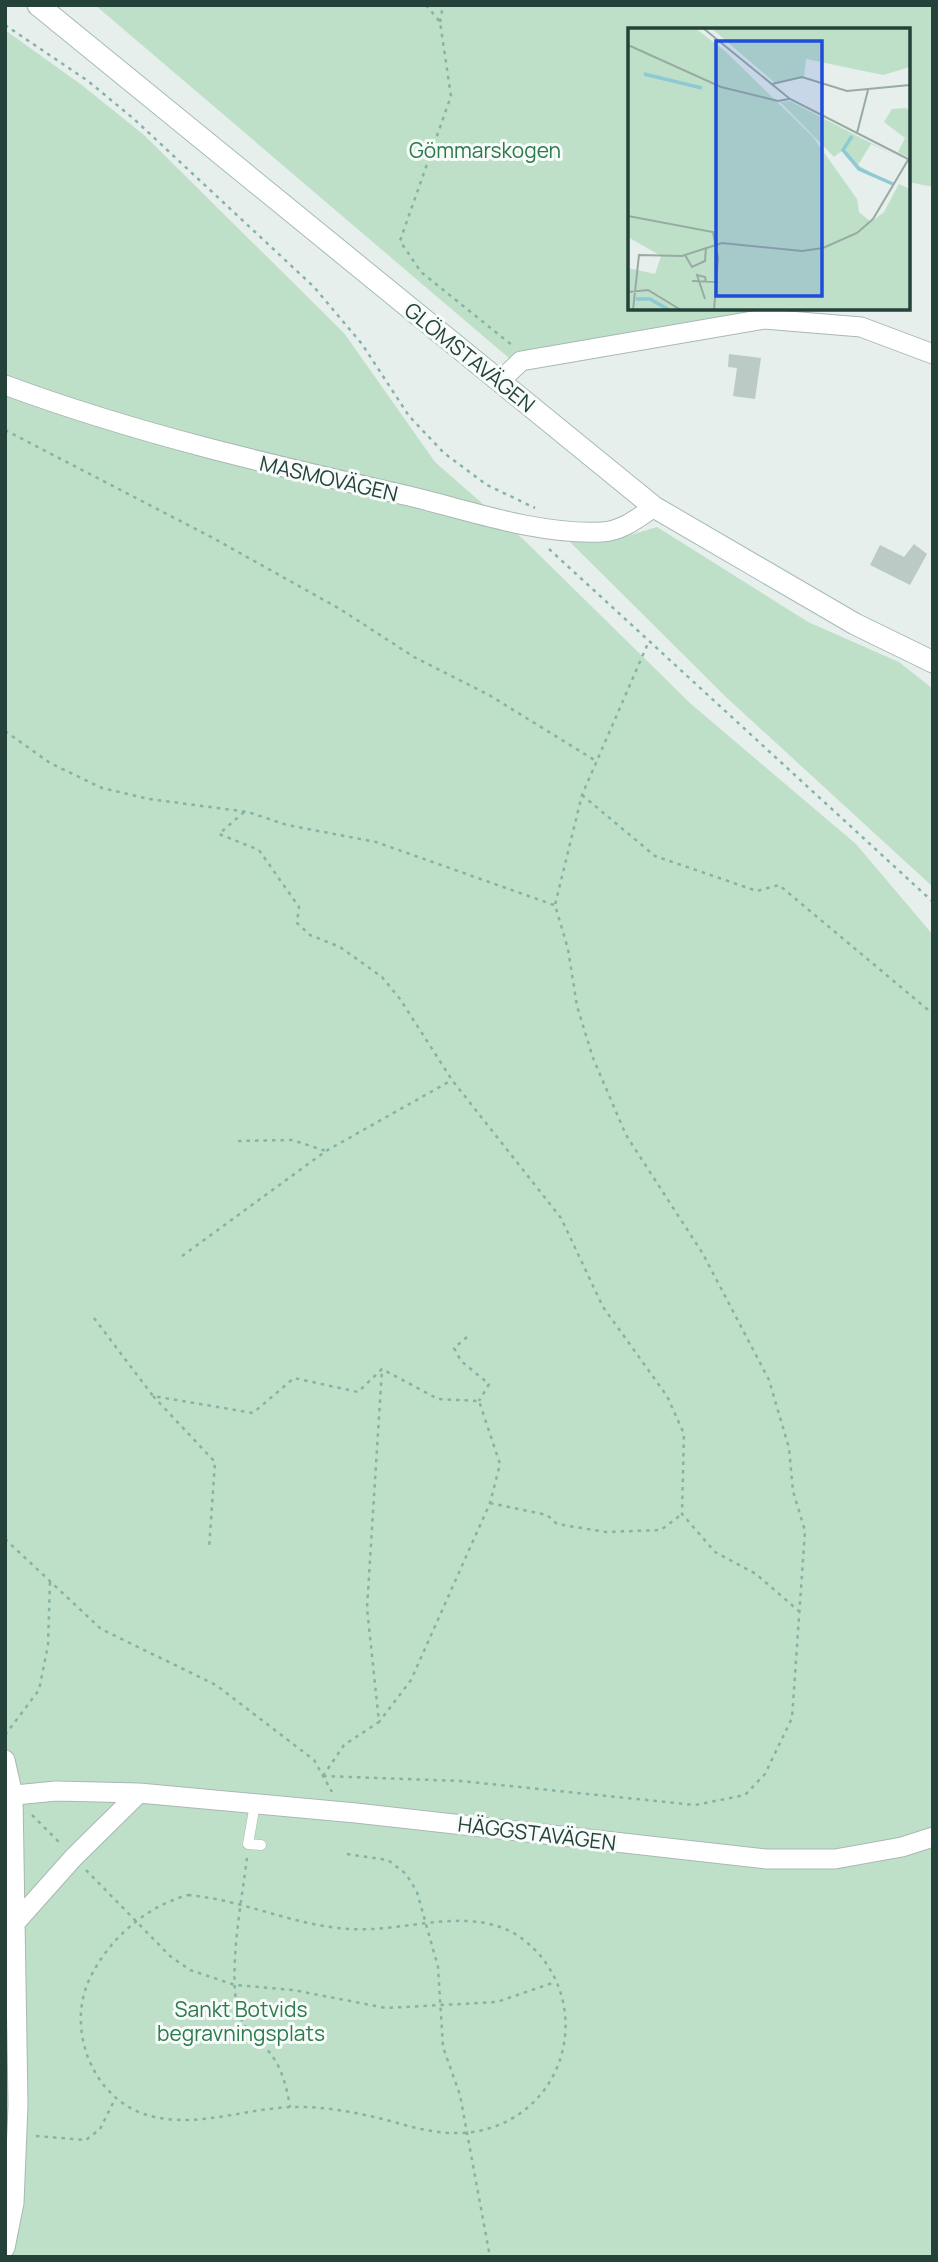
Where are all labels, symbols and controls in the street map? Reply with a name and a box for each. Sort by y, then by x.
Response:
inset map [628,28,910,310]
park label: Gömmarskogen [409,136,561,164]
street label: GLÖMSTAVÄGEN [399,296,541,418]
street label: MASMOVÄGEN [257,449,401,507]
street label: HÄGGSTAVÄGEN [456,1809,618,1857]
park label: Sankt Botvids begravningsplats [157,1995,325,2047]

